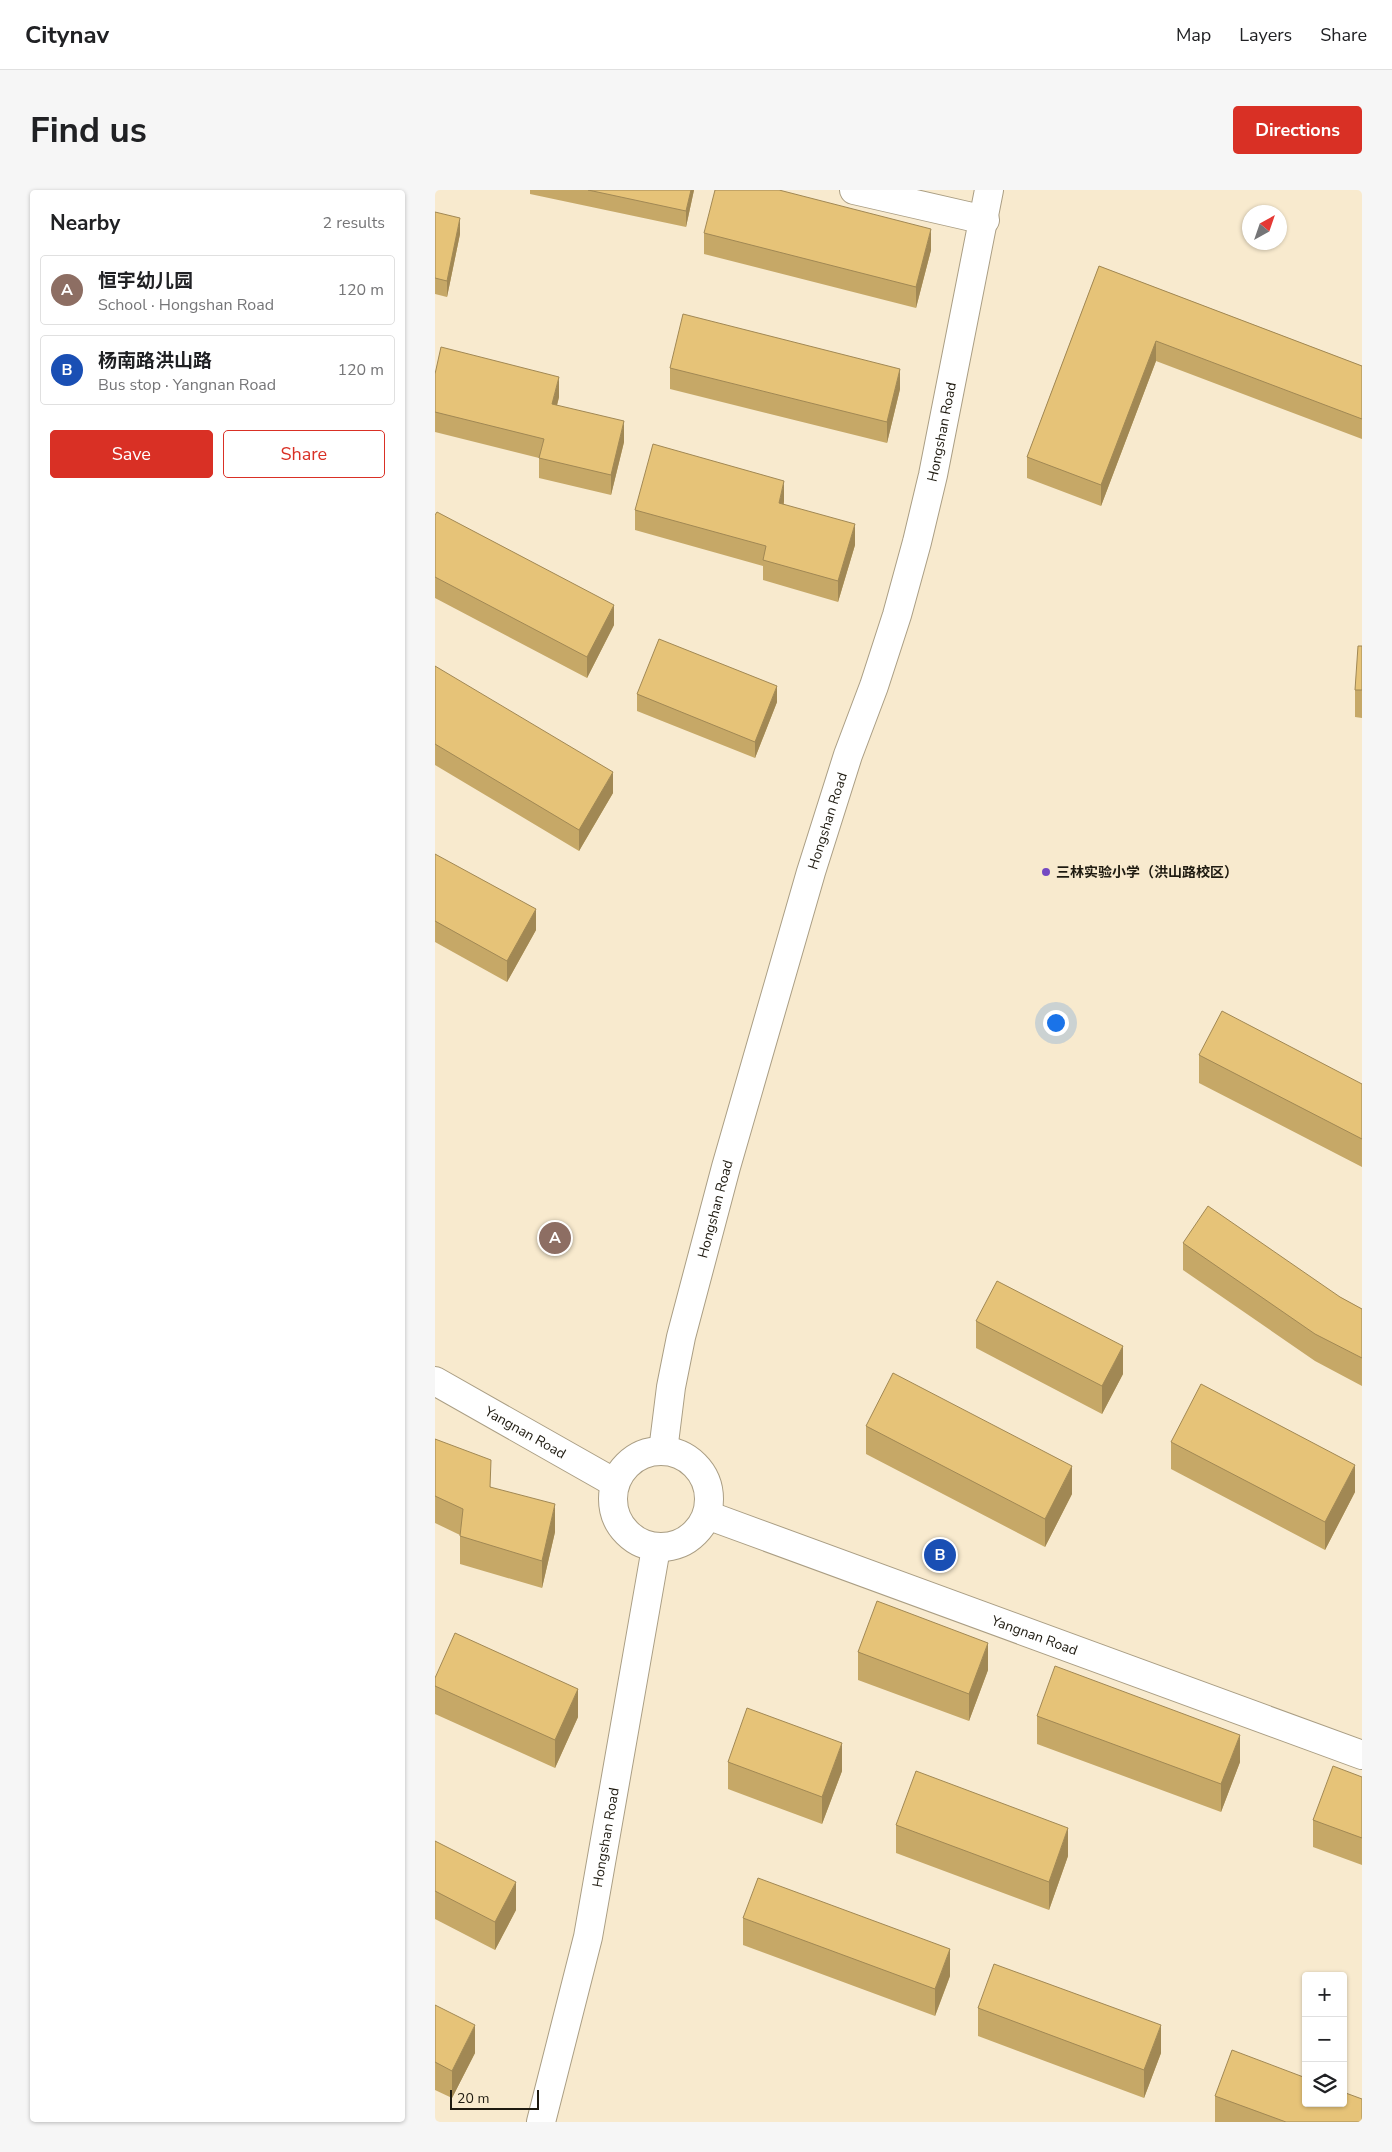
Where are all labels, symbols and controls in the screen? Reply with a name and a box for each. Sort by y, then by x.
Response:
text: Citynav [25,19,109,51]
text: Map [1176,23,1211,47]
text: Layers [1239,23,1292,47]
text: Share [1320,23,1367,47]
button: Directions [1233,106,1362,154]
text: Find us [30,107,147,154]
north arrow [1242,205,1287,250]
text: Nearby [50,209,120,237]
text: 2 results [323,212,385,234]
text: 恒宇幼儿园 [98,268,193,294]
text: A [61,279,73,301]
text: 120 m [337,279,384,301]
text: School · Hongshan Road [98,294,274,316]
text: 杨南路洪山路 [98,348,212,374]
text: B [61,359,73,381]
text: 120 m [337,359,384,381]
text: Bus stop · Yangnan Road [98,374,276,396]
street label: Hongshan Road [923,381,961,484]
button: Save [50,430,213,478]
button: Share [223,430,385,478]
street label: Hongshan Road [803,770,852,872]
place label: 三林实验小学（洪山路校区） [1056,863,1238,882]
marker: 三林实验小学（洪山路校区） [1040,866,1052,878]
your location [1043,1010,1069,1036]
street label: Hongshan Road [693,1158,738,1260]
pin: A [539,1219,571,1257]
street label: Yangnan Road [480,1402,569,1463]
pin: B [924,1536,956,1574]
street label: Yangnan Road [988,1611,1080,1660]
street label: Hongshan Road [588,1786,624,1889]
map controls [1302,1972,1347,2107]
button: + [1302,1972,1347,2017]
button: − [1302,2017,1347,2062]
button: layers [1302,2062,1347,2107]
scale bar [450,2087,539,2110]
text: 20 m [457,2089,489,2108]

